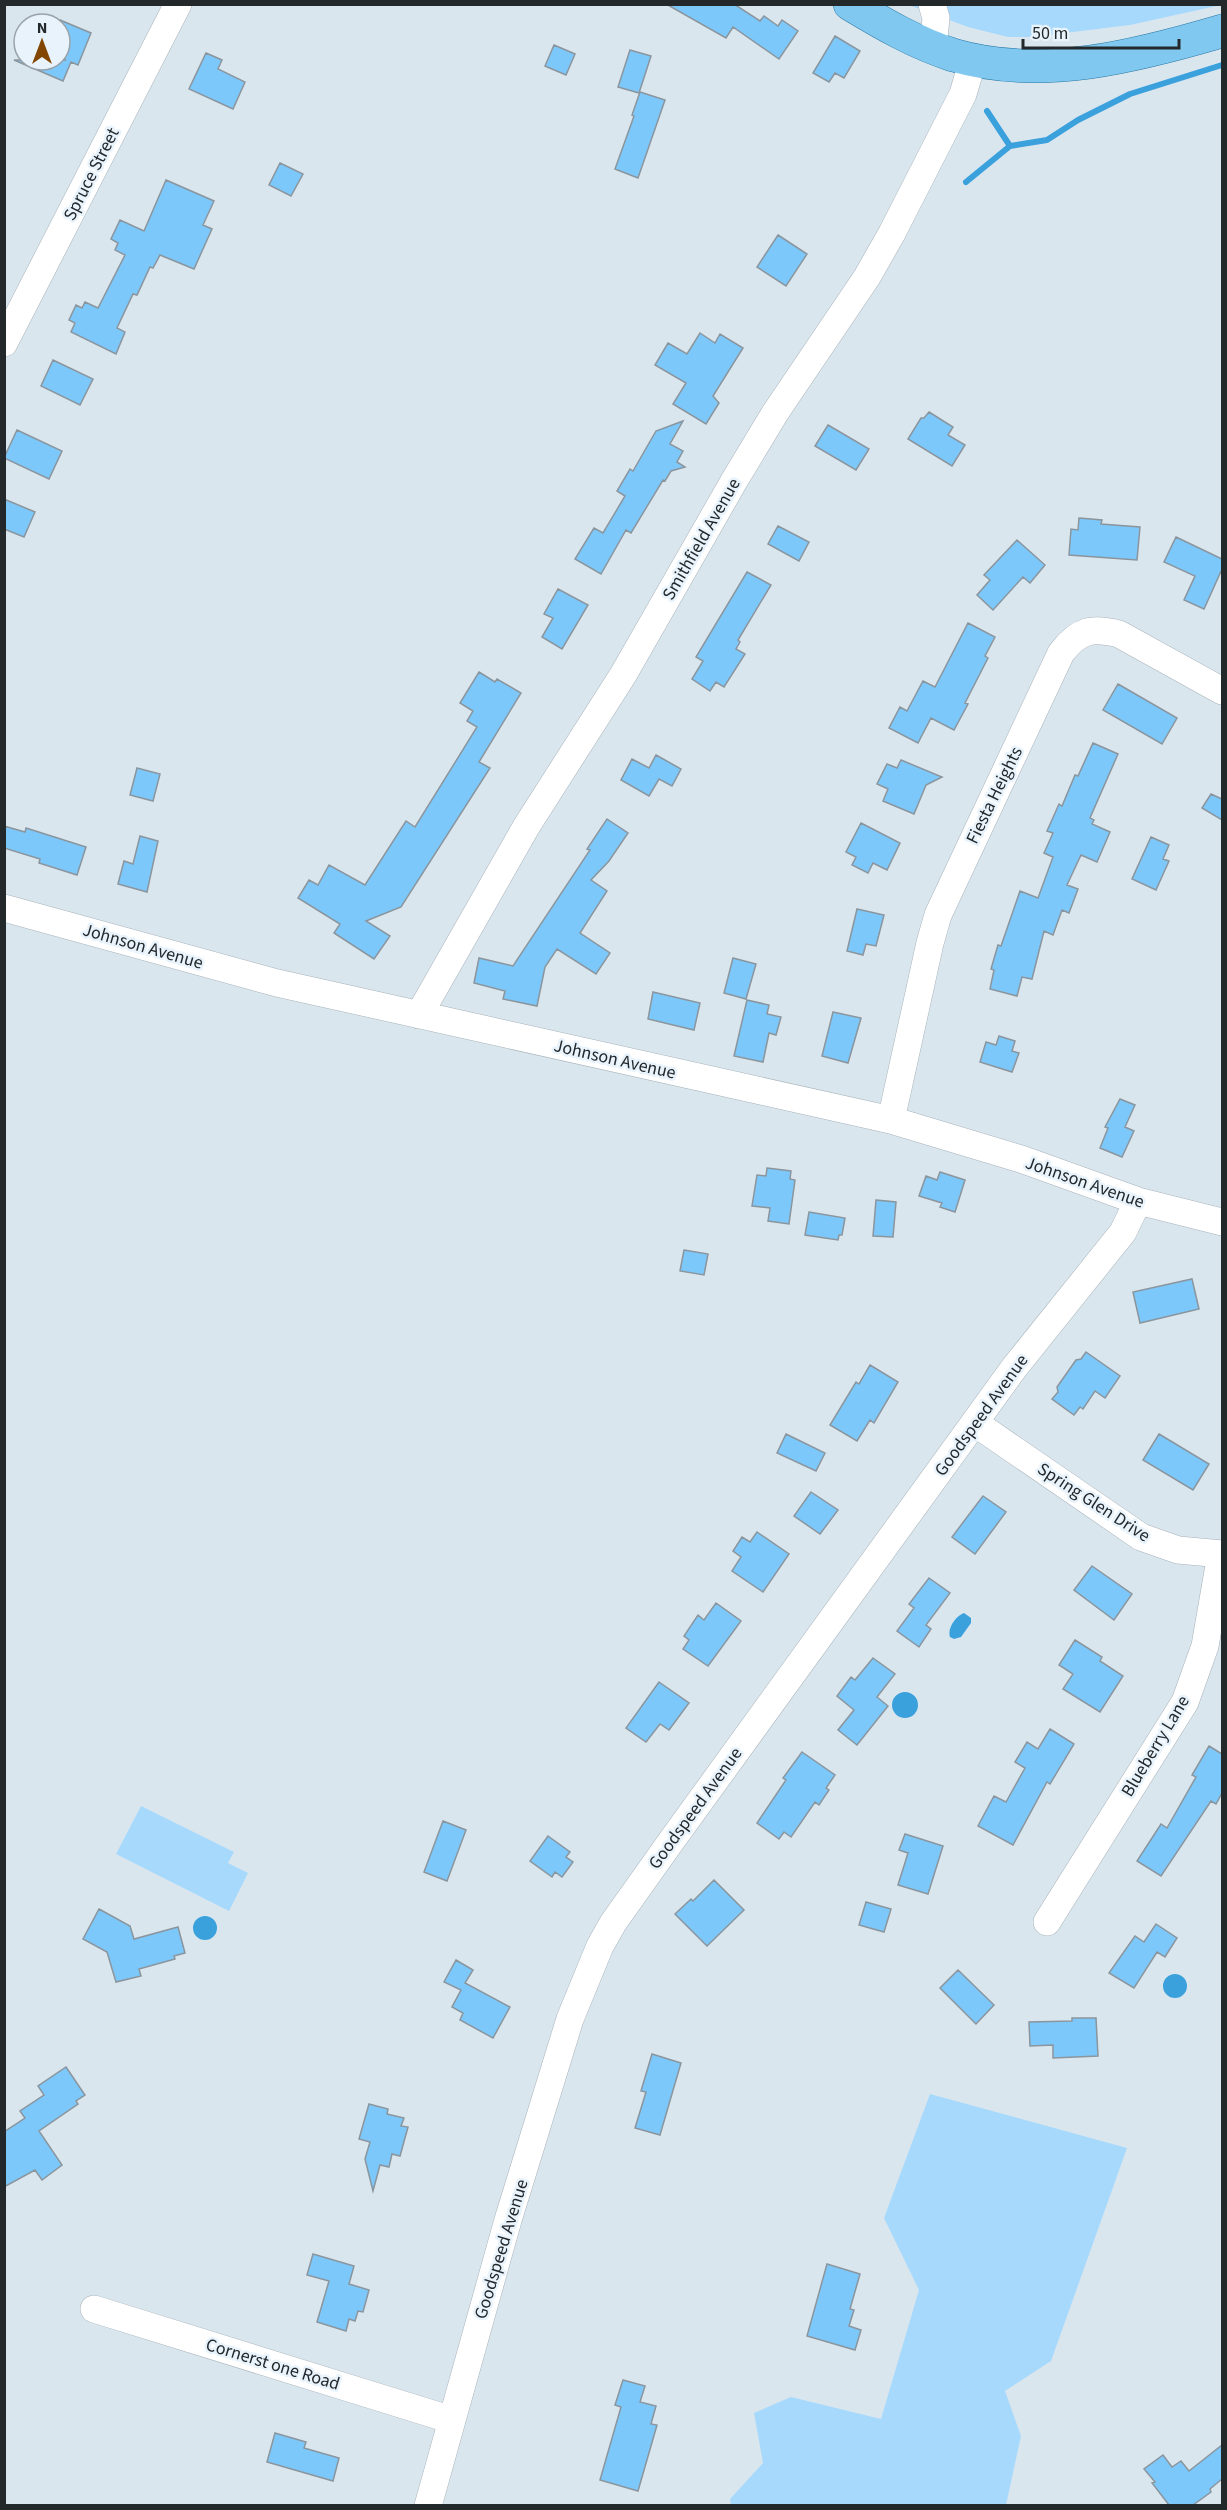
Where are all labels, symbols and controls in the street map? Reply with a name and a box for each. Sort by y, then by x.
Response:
north arrow [12,12,72,72]
scale bar [1023,12,1179,50]
text: N [37,17,47,39]
text: 50 m [1032,21,1068,46]
street label: Spruce Street [57,124,126,225]
street label: Smithfield Avenue [656,474,747,605]
street label: Fiesta Heights [960,742,1029,848]
street label: Johnson Avenue [80,917,206,976]
street label: Johnson Avenue [552,1033,678,1086]
street label: Johnson Avenue [1022,1150,1148,1215]
street label: Goodspeed Avenue [929,1349,1034,1481]
street label: Spring Glen Drive [1032,1457,1155,1548]
street label: Blueberry Lane [1115,1691,1196,1802]
street label: Goodspeed Avenue [643,1742,748,1874]
street label: Goodspeed Avenue [468,2176,535,2322]
street label: Cornerst one Road [203,2332,343,2397]

